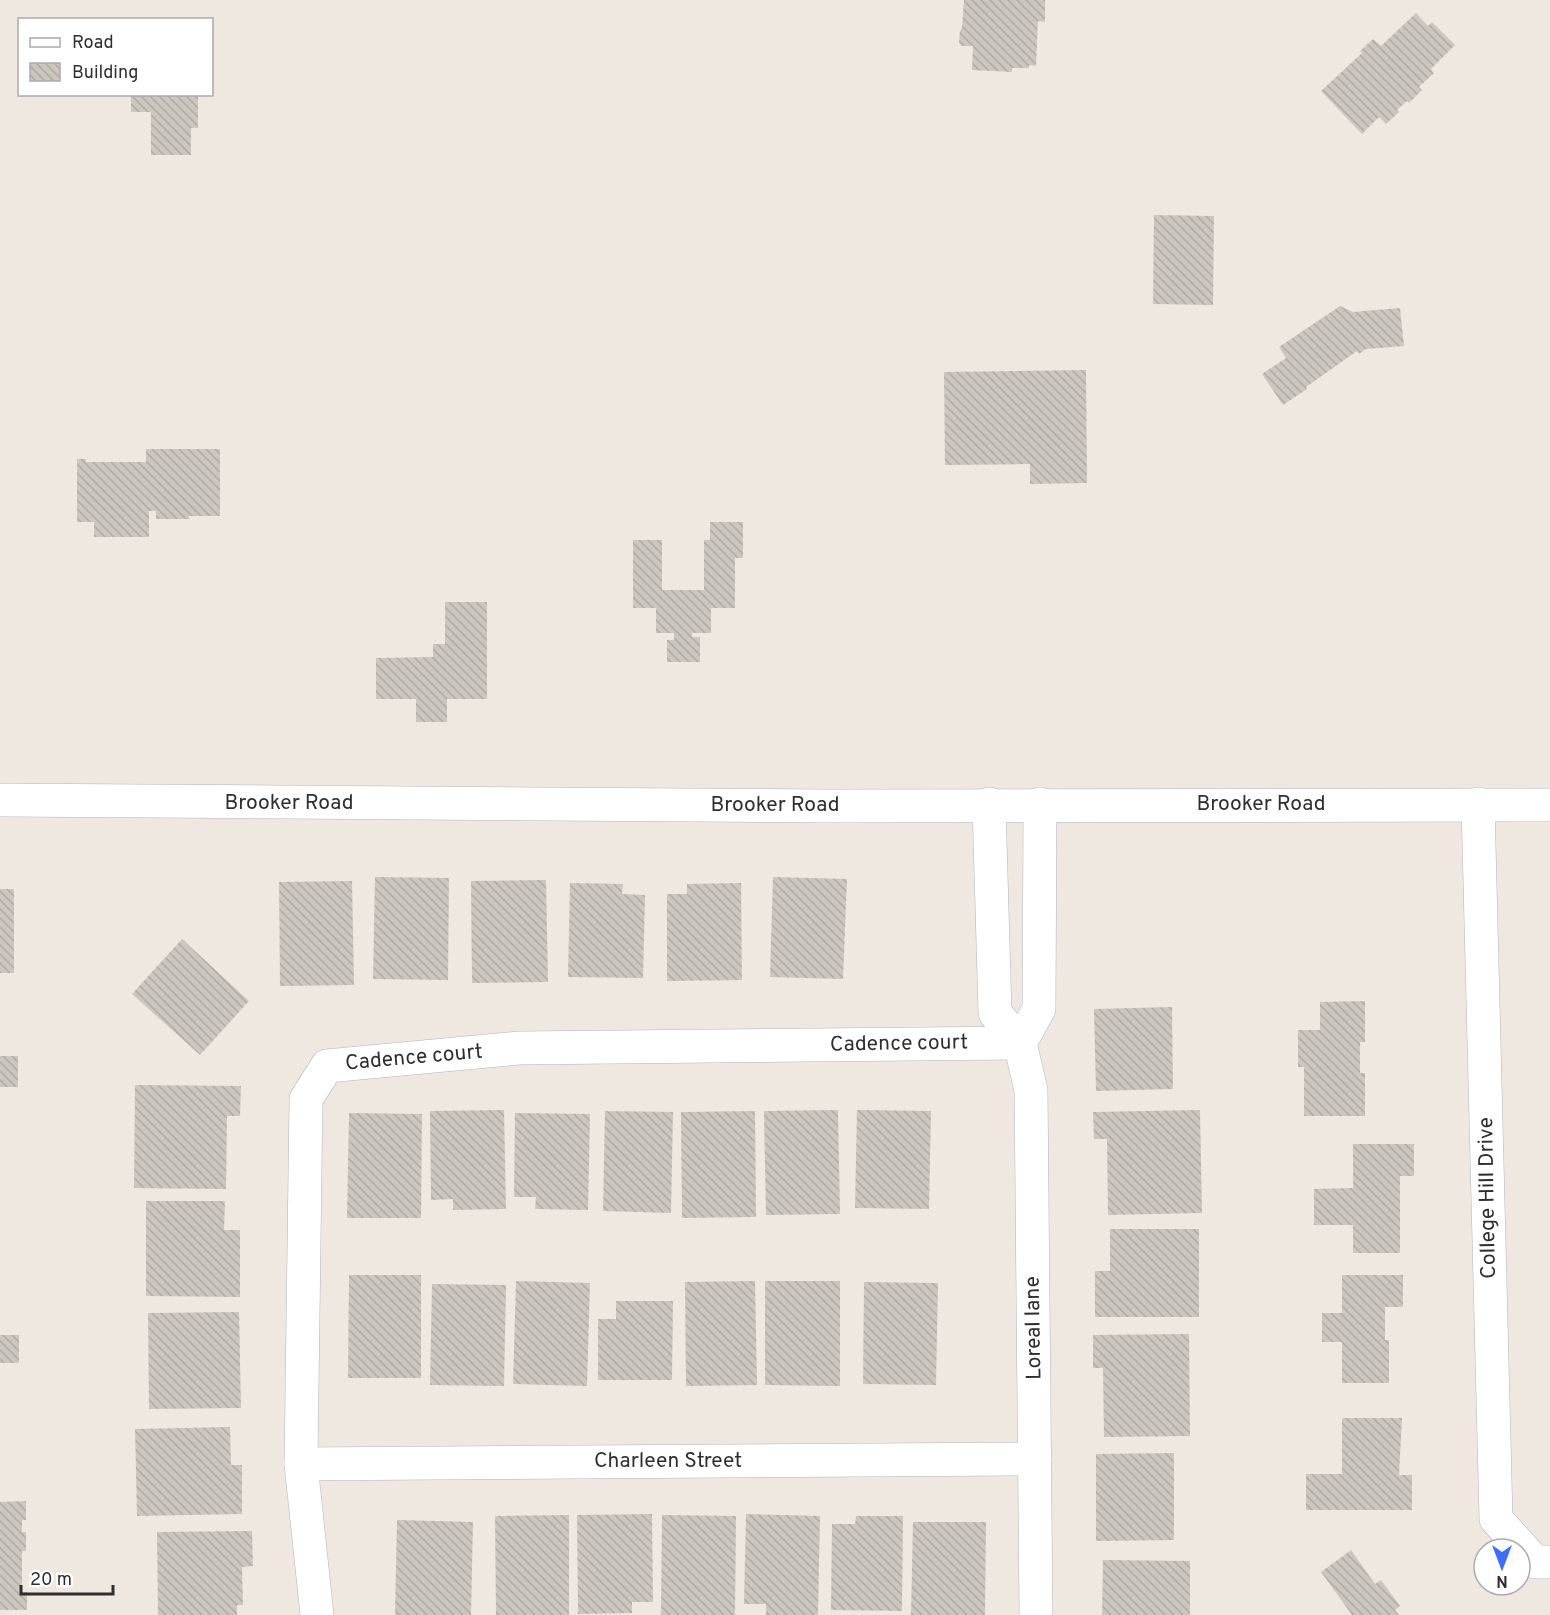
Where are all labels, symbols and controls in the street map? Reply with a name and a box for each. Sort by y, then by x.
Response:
legend [18,18,213,96]
text: Road [72,32,114,55]
text: Building [72,62,138,85]
street label: Brooker Road [225,790,353,817]
street label: Brooker Road [1197,791,1325,818]
street label: Brooker Road [711,792,839,819]
street label: Cadence court [830,1029,968,1059]
street label: Cadence court [344,1039,484,1077]
street label: College Hill Drive [1473,1117,1503,1279]
street label: Loreal lane [1020,1276,1048,1380]
street label: Charleen Street [594,1448,742,1475]
north arrow [1472,1537,1532,1597]
scale bar [21,1558,112,1596]
text: 20 m [30,1569,72,1592]
text: N [1496,1570,1508,1590]

